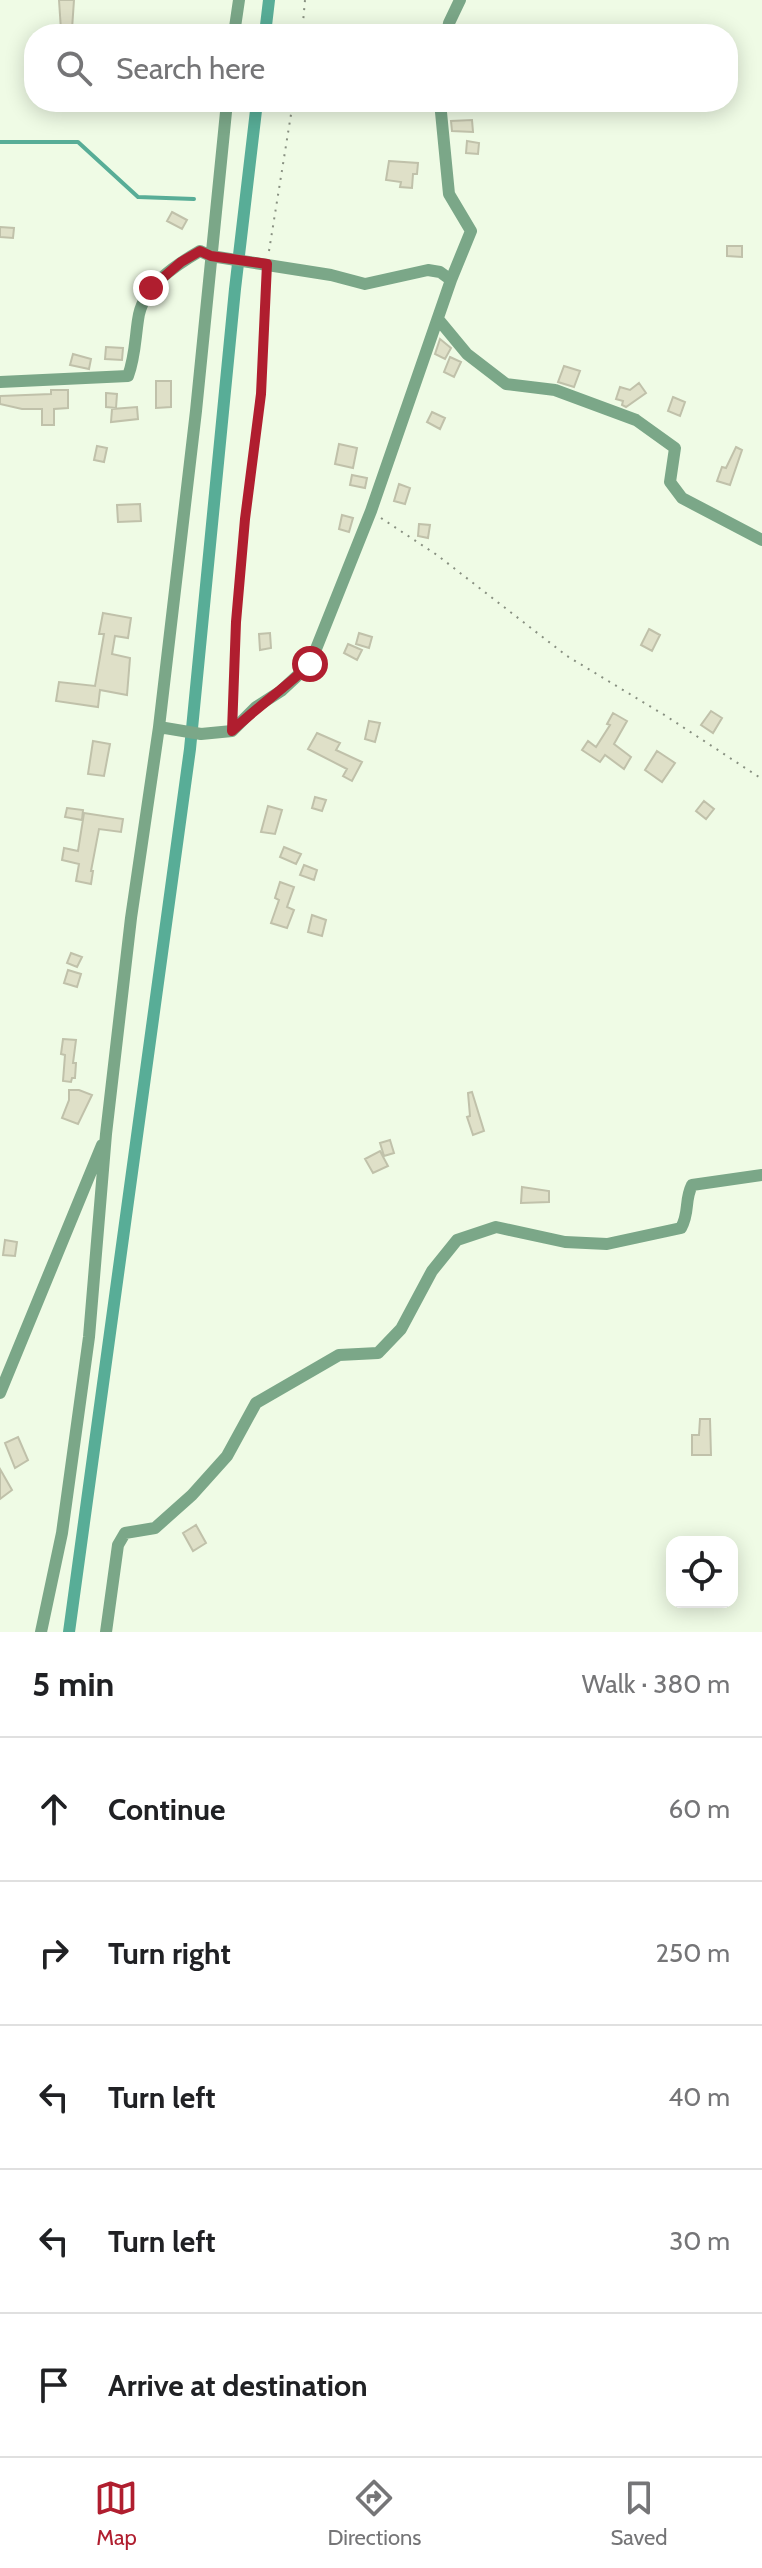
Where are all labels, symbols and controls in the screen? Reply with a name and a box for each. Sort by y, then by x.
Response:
search box [24,24,738,112]
icon: search [52,46,96,90]
text: Search here [116,50,265,87]
route end [133,270,169,306]
route start [292,646,328,682]
map controls [666,1536,738,1608]
button: locate [666,1536,738,1608]
text: 5 min [32,1663,114,1705]
text: Walk · 380 m [582,1668,730,1700]
icon: ahead [32,1787,76,1831]
text: Continue [108,1791,225,1828]
text: 60 m [668,1793,730,1825]
icon: right [32,1931,76,1975]
text: Turn right [108,1935,231,1972]
text: 250 m [656,1937,730,1969]
icon: left [32,2075,76,2119]
text: Turn left [108,2079,216,2116]
text: 40 m [668,2081,730,2113]
icon: left [32,2219,76,2263]
text: Turn left [108,2223,216,2260]
text: 30 m [669,2225,730,2257]
icon: arrive [32,2363,76,2407]
text: Arrive at destination [108,2367,368,2404]
tab: Map [94,2476,138,2551]
tab: Directions [327,2476,421,2551]
tab: Saved [610,2476,668,2551]

